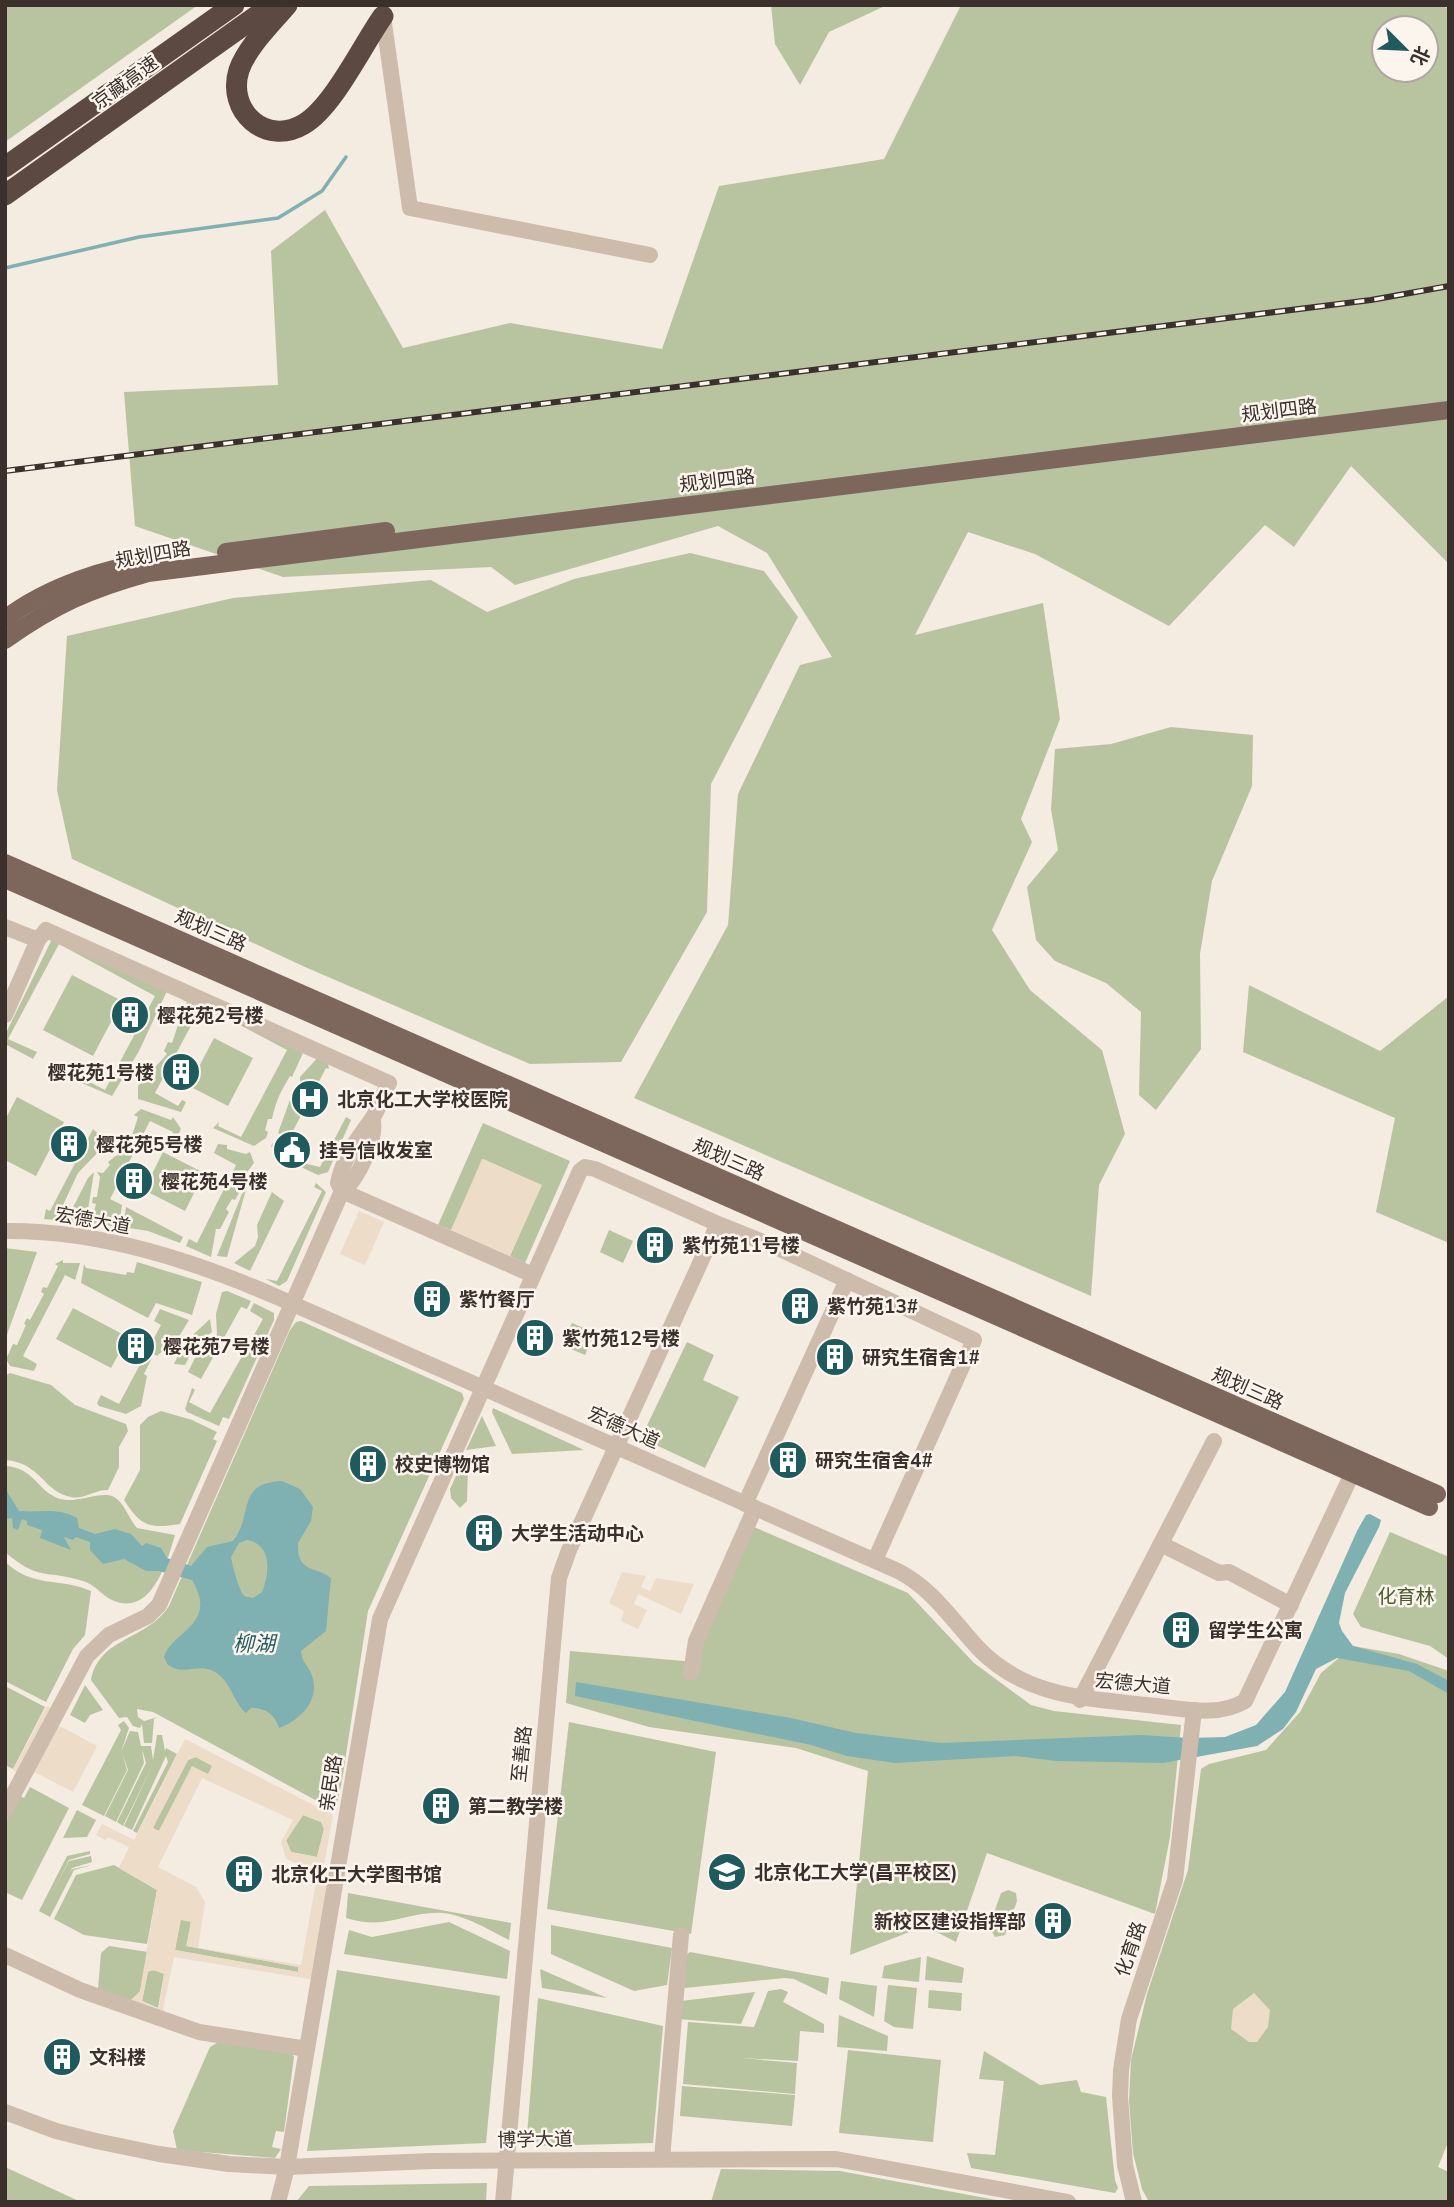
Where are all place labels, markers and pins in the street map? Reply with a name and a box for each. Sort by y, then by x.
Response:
building icon: 樱花苑2号楼 [109,994,151,1036]
place label: 樱花苑2号楼 [157,1003,263,1029]
building icon: 樱花苑1号楼 [160,1051,202,1093]
place label: 樱花苑1号楼 [48,1060,154,1086]
hospital icon: 北京化工大学校医院 [289,1078,331,1120]
place label: 北京化工大学校医院 [337,1087,508,1113]
building icon: 樱花苑5号楼 [48,1123,90,1165]
public building icon: 挂号信收发室 [271,1129,313,1171]
place label: 樱花苑5号楼 [96,1132,202,1158]
place label: 挂号信收发室 [319,1138,433,1164]
building icon: 樱花苑4号楼 [113,1160,155,1202]
place label: 樱花苑4号楼 [161,1169,267,1195]
building icon: 紫竹苑11号楼 [634,1224,676,1266]
place label: 紫竹苑11号楼 [682,1233,800,1259]
building icon: 紫竹餐厅 [411,1278,453,1320]
building icon: 紫竹苑13# [779,1285,821,1327]
place label: 紫竹餐厅 [459,1287,535,1313]
place label: 紫竹苑13# [827,1294,918,1320]
building icon: 紫竹苑12号楼 [514,1317,556,1359]
building icon: 樱花苑7号楼 [115,1325,157,1367]
place label: 紫竹苑12号楼 [562,1326,680,1352]
place label: 樱花苑7号楼 [163,1334,269,1360]
building icon: 研究生宿舍1# [814,1336,856,1378]
place label: 研究生宿舍1# [862,1345,980,1371]
building icon: 研究生宿舍4# [767,1439,809,1481]
building icon: 校史博物馆 [347,1443,389,1485]
place label: 研究生宿舍4# [815,1448,933,1474]
place label: 校史博物馆 [395,1452,490,1478]
building icon: 大学生活动中心 [463,1512,505,1554]
place label: 大学生活动中心 [511,1521,644,1547]
building icon: 留学生公寓 [1160,1609,1202,1651]
place label: 留学生公寓 [1208,1618,1303,1644]
building icon: 第二教学楼 [420,1785,462,1827]
place label: 第二教学楼 [468,1794,563,1820]
school or university icon: 北京化工大学(昌平校区) [706,1851,748,1893]
building icon: 北京化工大学图书馆 [223,1853,265,1895]
place label: 北京化工大学(昌平校区) [754,1860,958,1886]
place label: 北京化工大学图书馆 [271,1862,442,1888]
building icon: 新校区建设指挥部 [1032,1900,1074,1942]
place label: 新校区建设指挥部 [874,1909,1026,1935]
building icon: 文科楼 [41,2036,83,2078]
place label: 文科楼 [89,2045,146,2071]

